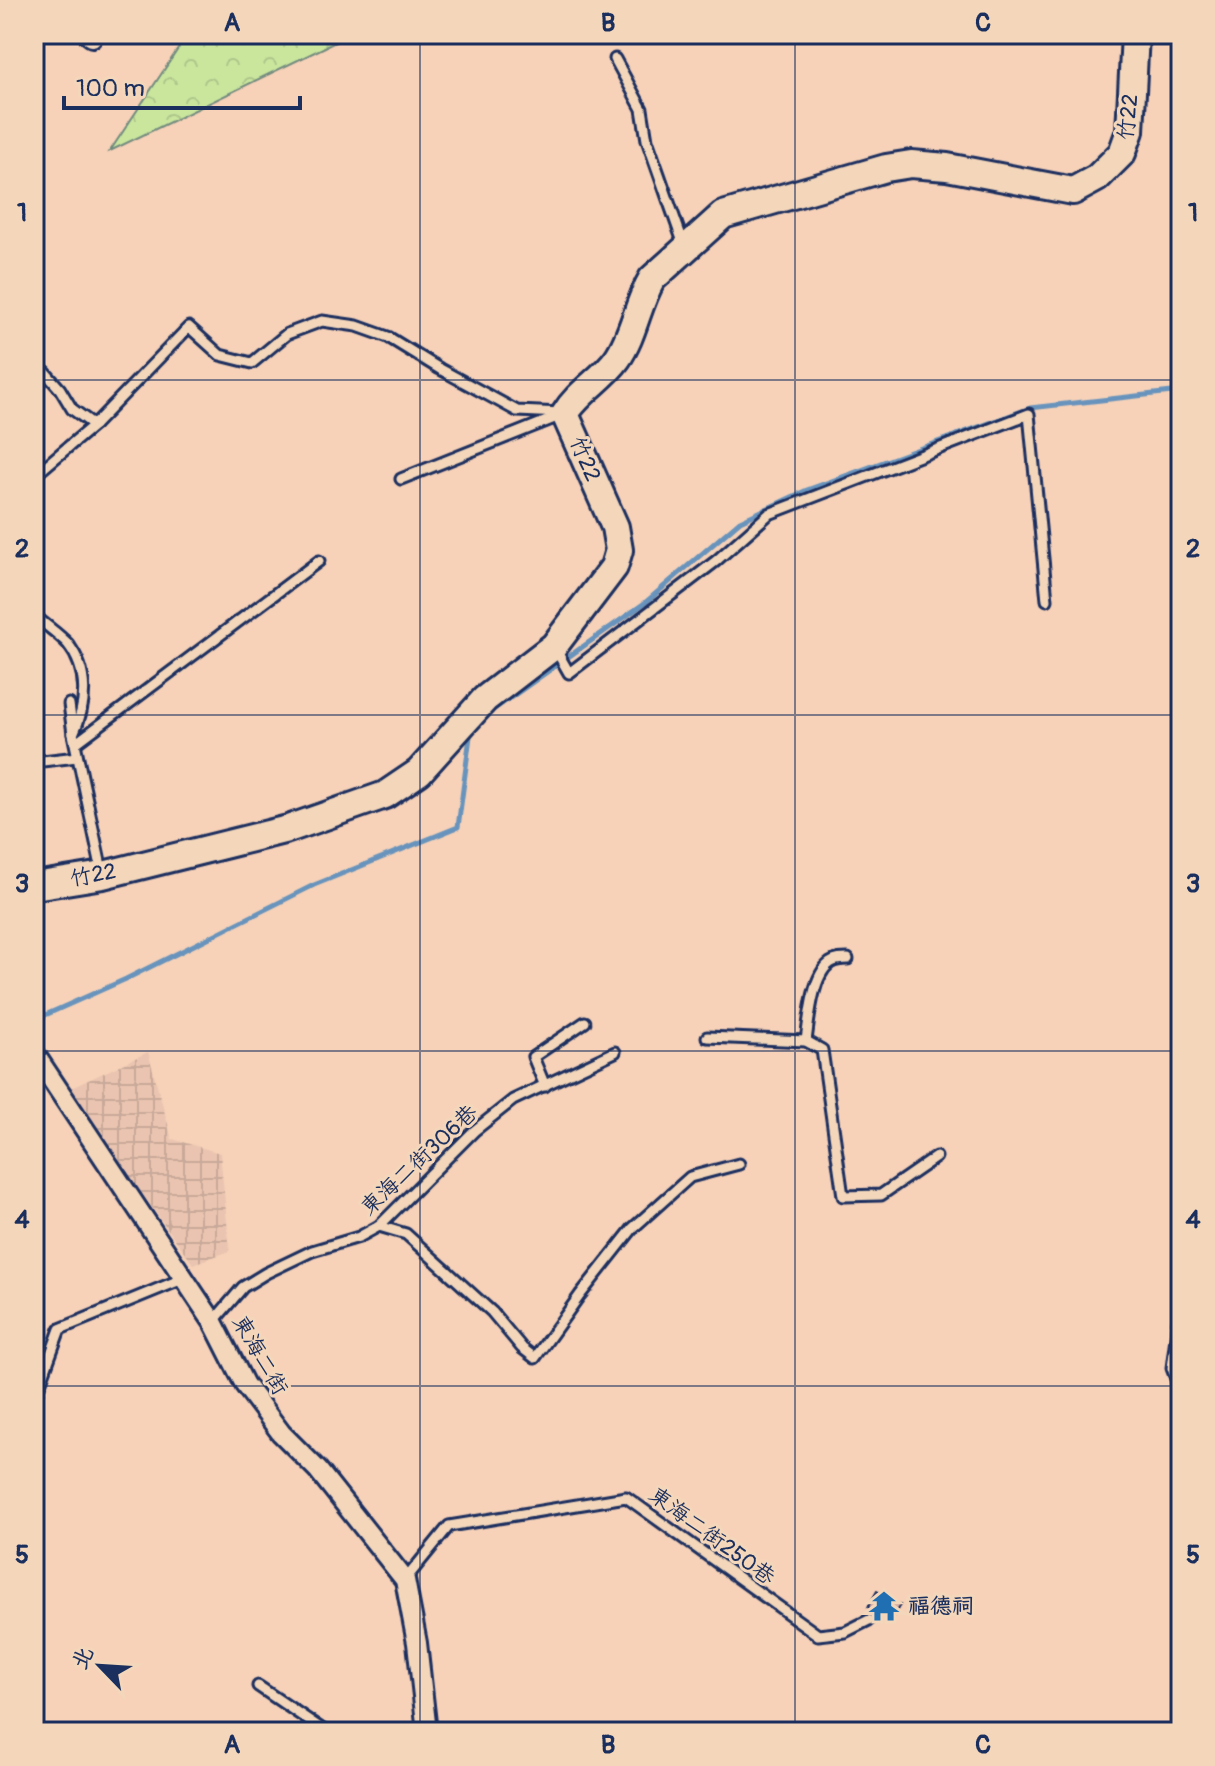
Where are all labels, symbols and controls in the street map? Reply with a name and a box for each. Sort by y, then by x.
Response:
text: A [224,7,241,39]
text: B [601,7,615,39]
text: C [975,7,991,39]
scale bar [64,60,300,110]
text: 100 m [76,74,145,103]
street label: 竹22 [1111,92,1145,142]
text: 1 [17,197,27,229]
text: 1 [1188,197,1198,229]
street label: 竹22 [563,432,607,486]
text: 2 [15,533,29,565]
text: 2 [1186,533,1200,565]
street label: 竹22 [68,857,118,893]
text: 3 [15,868,29,900]
text: 3 [1186,868,1200,900]
street label: 東海二街306巷 [355,1099,483,1221]
text: 4 [14,1204,30,1236]
text: 4 [1185,1204,1201,1236]
street label: 東海二街 [226,1310,294,1400]
street label: 東海二街250巷 [643,1481,781,1591]
text: 5 [15,1539,29,1571]
text: 5 [1186,1539,1200,1571]
temple icon: 福德祠 [867,1589,901,1623]
place label: 福德祠 [908,1592,974,1620]
north arrow [60,1626,140,1706]
text: 北 [65,1642,100,1674]
text: A [224,1729,241,1761]
text: B [601,1729,615,1761]
text: C [975,1729,991,1761]

